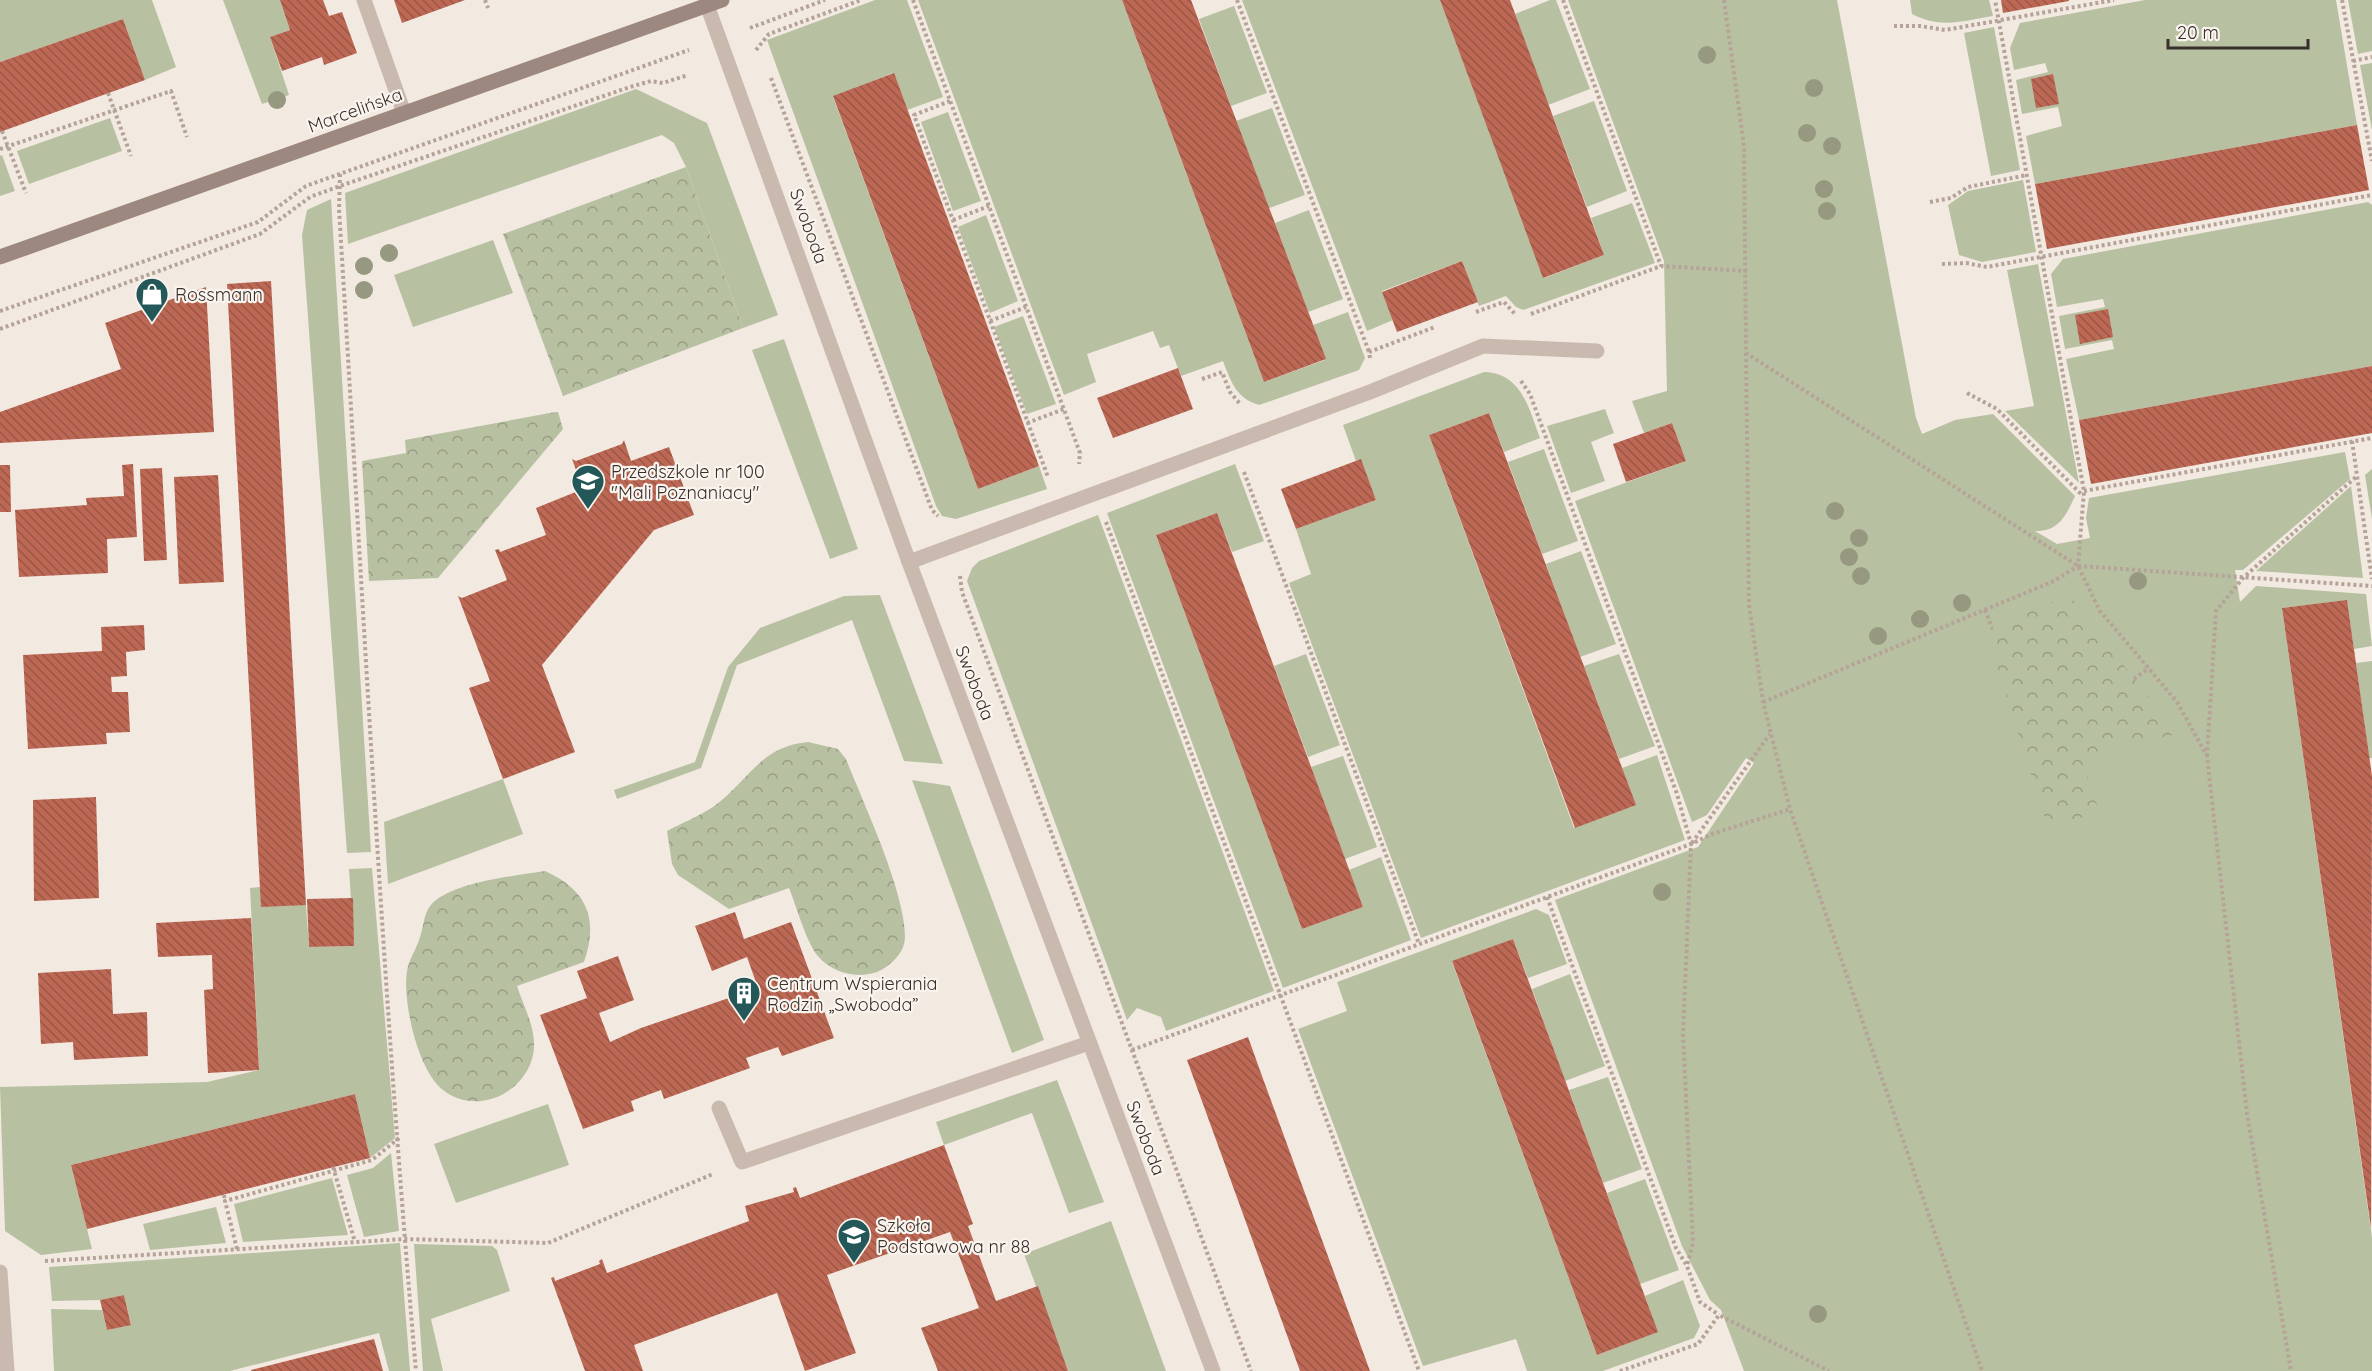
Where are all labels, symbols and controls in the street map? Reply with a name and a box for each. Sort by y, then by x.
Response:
scale bar [2168,12,2308,50]
text: 20 m [2177,21,2219,44]
street label: Marcelińska [304,82,406,138]
street label: Swoboda [785,185,833,267]
shop icon: Rossmann [134,276,170,323]
place label: Rossmann [175,283,263,306]
place label: Przedszkole nr 100 "Mali Poznaniacy" [611,460,765,504]
school or university icon: Przedszkole nr 100 "Mali Poznaniacy" [570,463,606,510]
street label: Swoboda [950,642,1000,724]
place label: Centrum Wspierania Rodzin „Swoboda” [767,972,937,1016]
building icon: Centrum Wspierania Rodzin „Swoboda” [726,975,762,1022]
street label: Swoboda [1121,1097,1171,1179]
place label: Szkoła Podstawowa nr 88 [877,1214,1030,1258]
school or university icon: Szkoła Podstawowa nr 88 [836,1217,872,1264]

